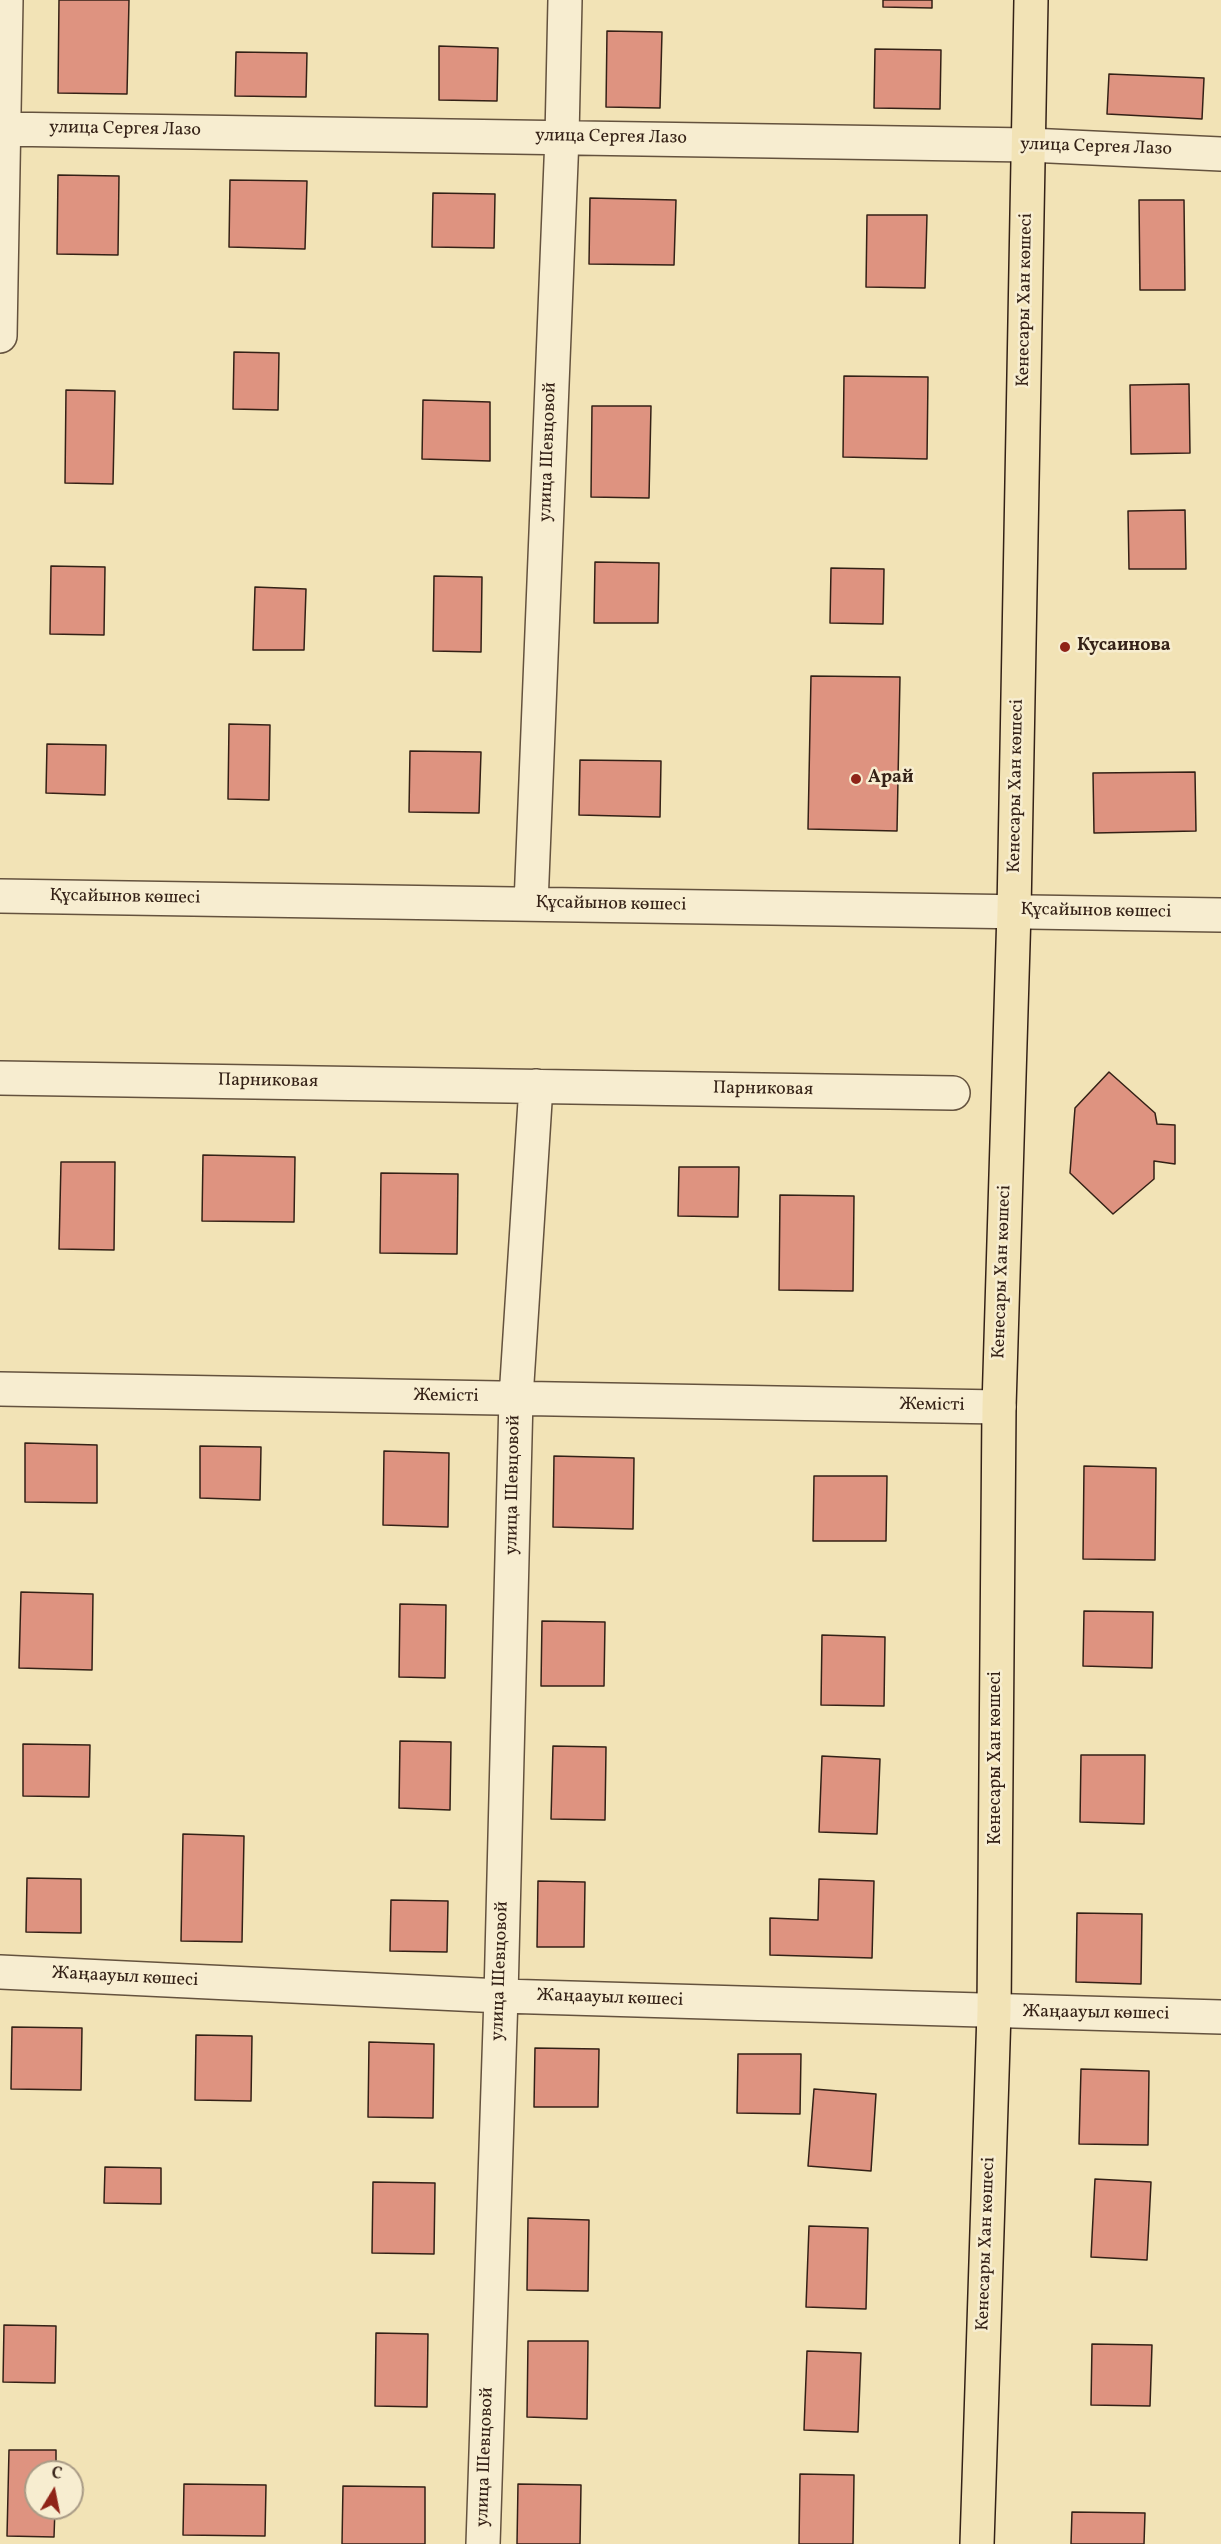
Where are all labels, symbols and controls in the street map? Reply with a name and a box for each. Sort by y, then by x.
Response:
street label: улица Сергея Лазо [49,118,201,142]
street label: улица Сергея Лазо [535,126,687,150]
street label: улица Сергея Лазо [1020,135,1172,161]
street label: Кенесары Хан көшесі [1014,213,1038,387]
street label: улица Шевцовой [536,382,562,522]
place label: Кусаинова [1077,636,1171,658]
marker: Кусаинова [1058,640,1072,654]
street label: Кенесары Хан көшесі [1005,699,1029,873]
place label: Арай [868,768,913,790]
marker: Арай [849,772,863,786]
street label: Құсайынов көшесі [49,886,201,910]
street label: Құсайынов көшесі [535,893,687,917]
street label: Құсайынов көшесі [1020,900,1172,924]
street label: Парниковая [218,1070,318,1094]
street label: Парниковая [713,1078,813,1102]
street label: Кенесары Хан көшесі [989,1185,1017,1359]
street label: Жемісті [413,1386,479,1408]
street label: Жемісті [899,1395,965,1417]
street label: улица Шевцовой [502,1415,526,1555]
street label: Кенесары Хан көшесі [986,1671,1008,1845]
street label: улица Шевцовой [488,1901,514,2041]
street label: Жаңаауыл көшесі [51,1963,199,1993]
street label: Жаңаауыл көшесі [536,1986,684,2012]
street label: Жаңаауыл көшесі [1022,2002,1170,2026]
street label: Кенесары Хан көшесі [973,2157,1001,2331]
street label: улица Шевцовой [473,2387,499,2527]
north arrow [24,2460,84,2520]
text: С [50,2463,64,2486]

